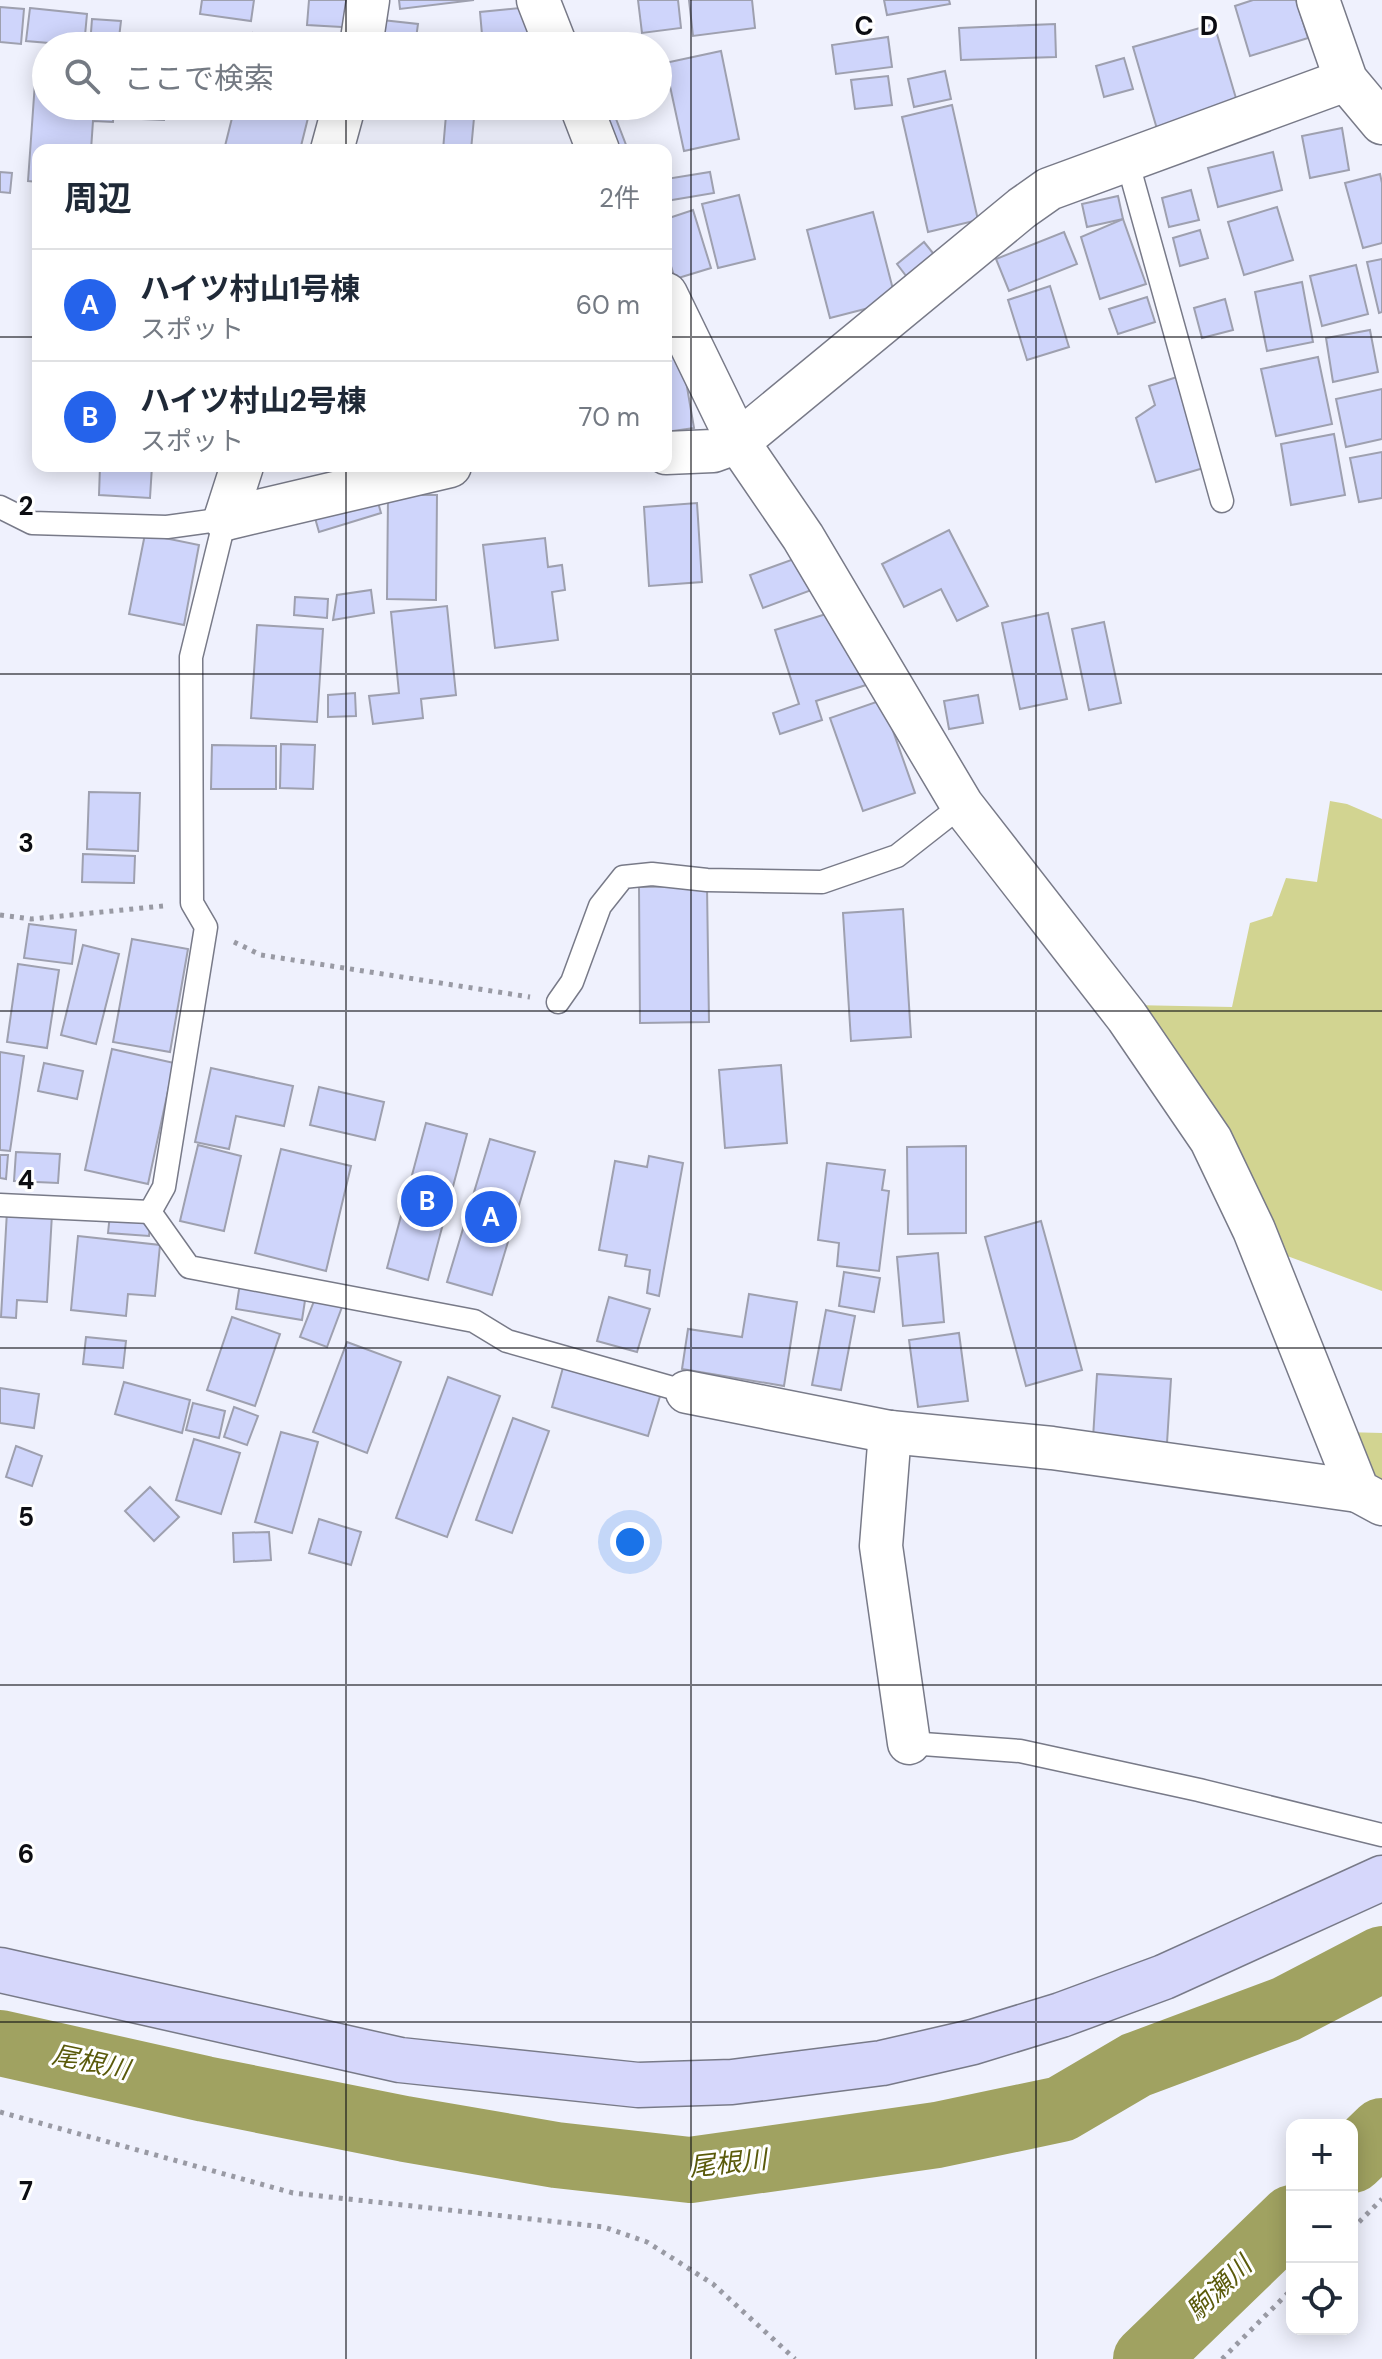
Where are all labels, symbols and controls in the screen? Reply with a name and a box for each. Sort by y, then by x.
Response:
text: C [854,9,874,43]
text: D [1200,9,1218,43]
search box [32,32,672,120]
icon: search [60,54,104,98]
text: ここで検索 [124,59,274,98]
text: 周辺 [64,176,132,221]
text: 2件 [599,181,640,215]
text: ハイツ村山1号棟 [140,269,360,308]
text: A [81,288,99,322]
text: 60 m [576,288,640,322]
text: スポット [140,312,244,346]
text: ハイツ村山2号棟 [140,381,367,420]
text: B [82,400,98,434]
text: 70 m [579,400,640,434]
text: スポット [140,424,244,458]
text: 2 [18,489,34,523]
text: 3 [18,826,34,860]
text: 4 [18,1163,34,1197]
pin: B [401,1171,453,1231]
pin: A [465,1187,517,1247]
text: 5 [18,1500,34,1534]
your location [610,1522,650,1562]
text: 6 [18,1837,34,1871]
water label: 尾根川 [49,2037,136,2087]
map controls [1286,2119,1358,2335]
button: + [1286,2119,1358,2191]
water label: 尾根川 [687,2142,772,2184]
text: 7 [19,2174,33,2208]
button: − [1286,2191,1358,2263]
water label: 駒瀬川 [1179,2247,1261,2327]
button: locate [1286,2263,1358,2335]

